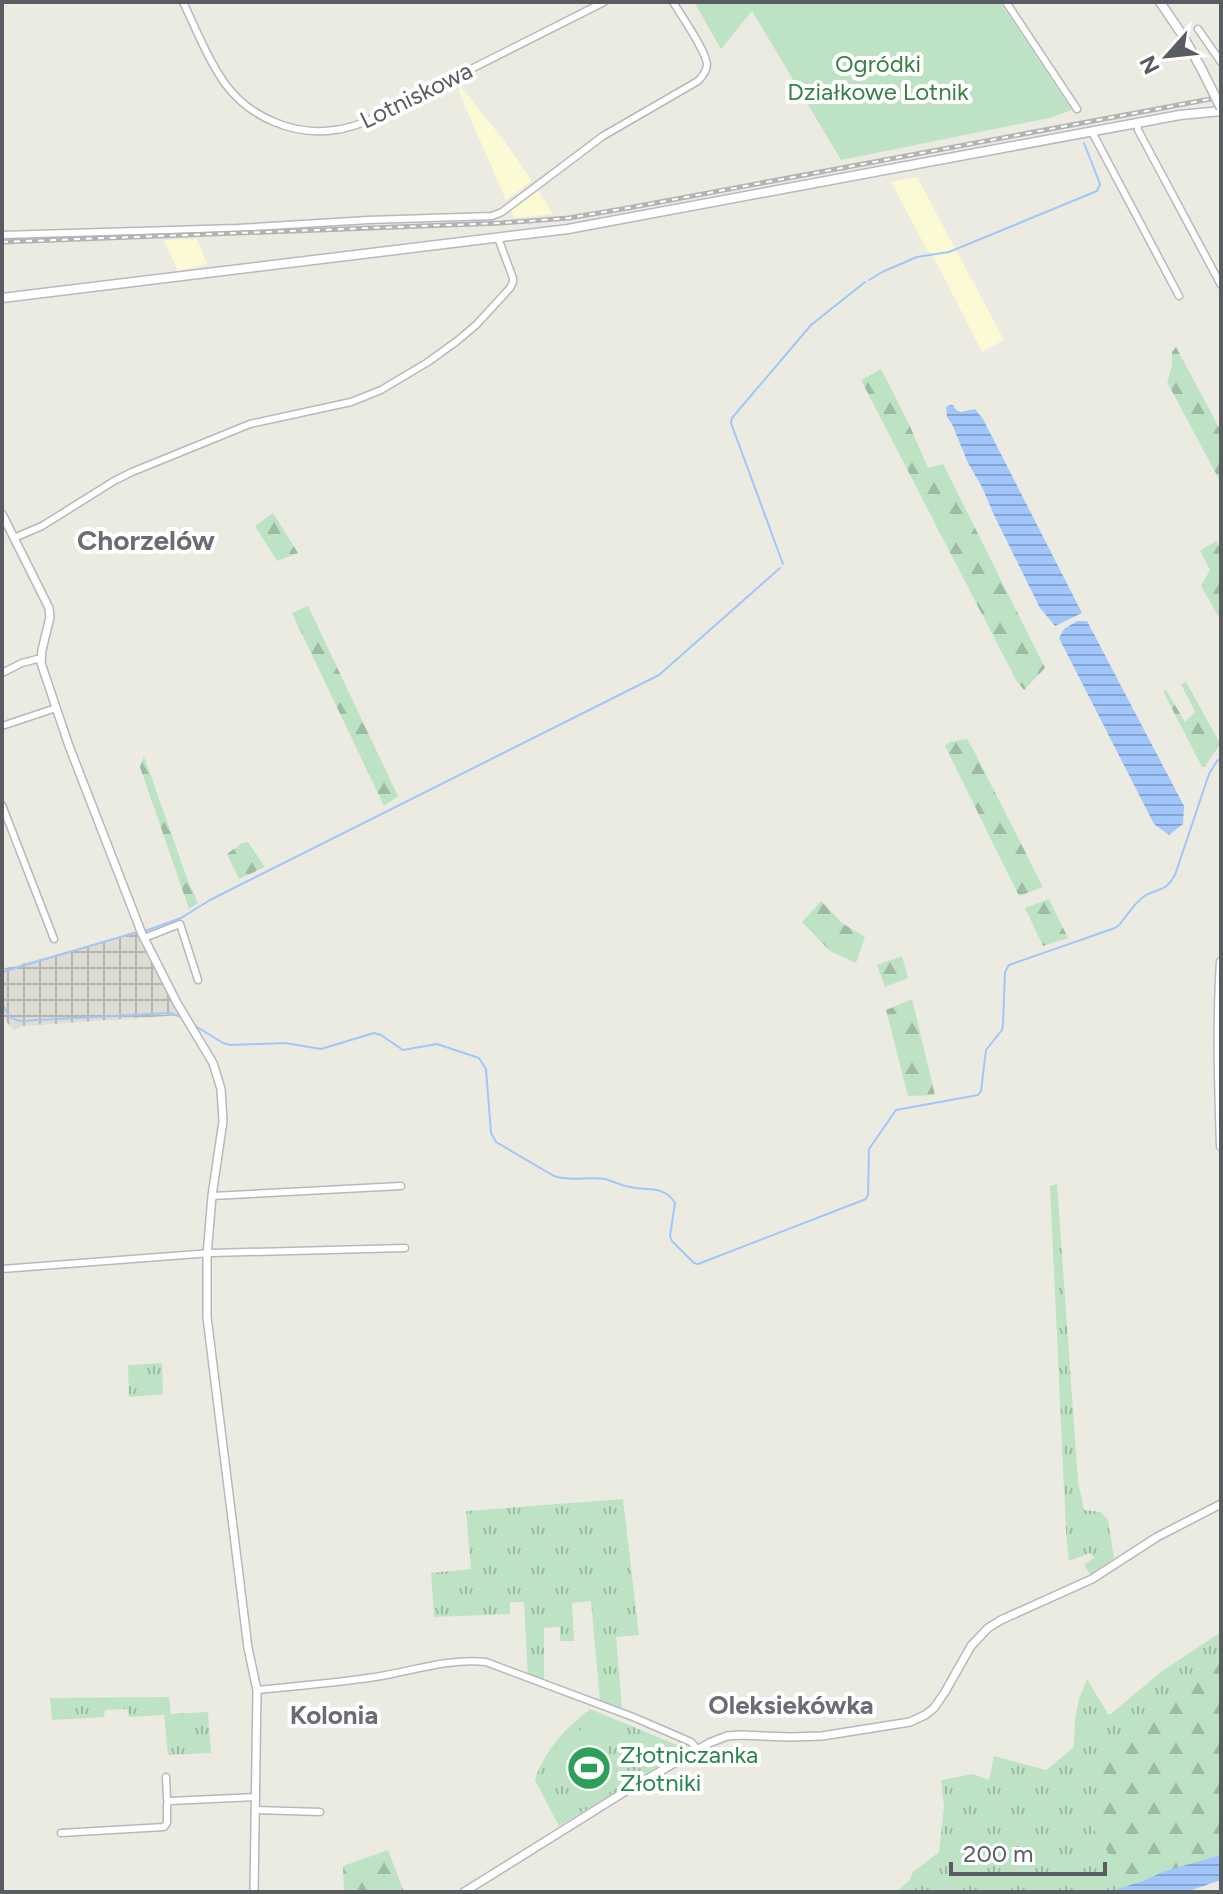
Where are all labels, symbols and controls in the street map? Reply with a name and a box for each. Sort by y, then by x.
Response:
north arrow [1127,16,1207,96]
park label: Ogródki Działkowe Lotnik [787,49,969,106]
text: N [1134,51,1166,79]
street label: Lotniskowa [355,55,477,135]
district label: Chorzelów [77,523,216,557]
district label: Oleksiekówka [708,1689,874,1721]
district label: Kolonia [290,1699,378,1731]
place label: Złotniczanka Złotniki [620,1740,758,1797]
sports icon: Złotniczanka Złotniki [565,1744,613,1792]
scale bar [951,1826,1105,1876]
text: 200 m [963,1839,1034,1868]

